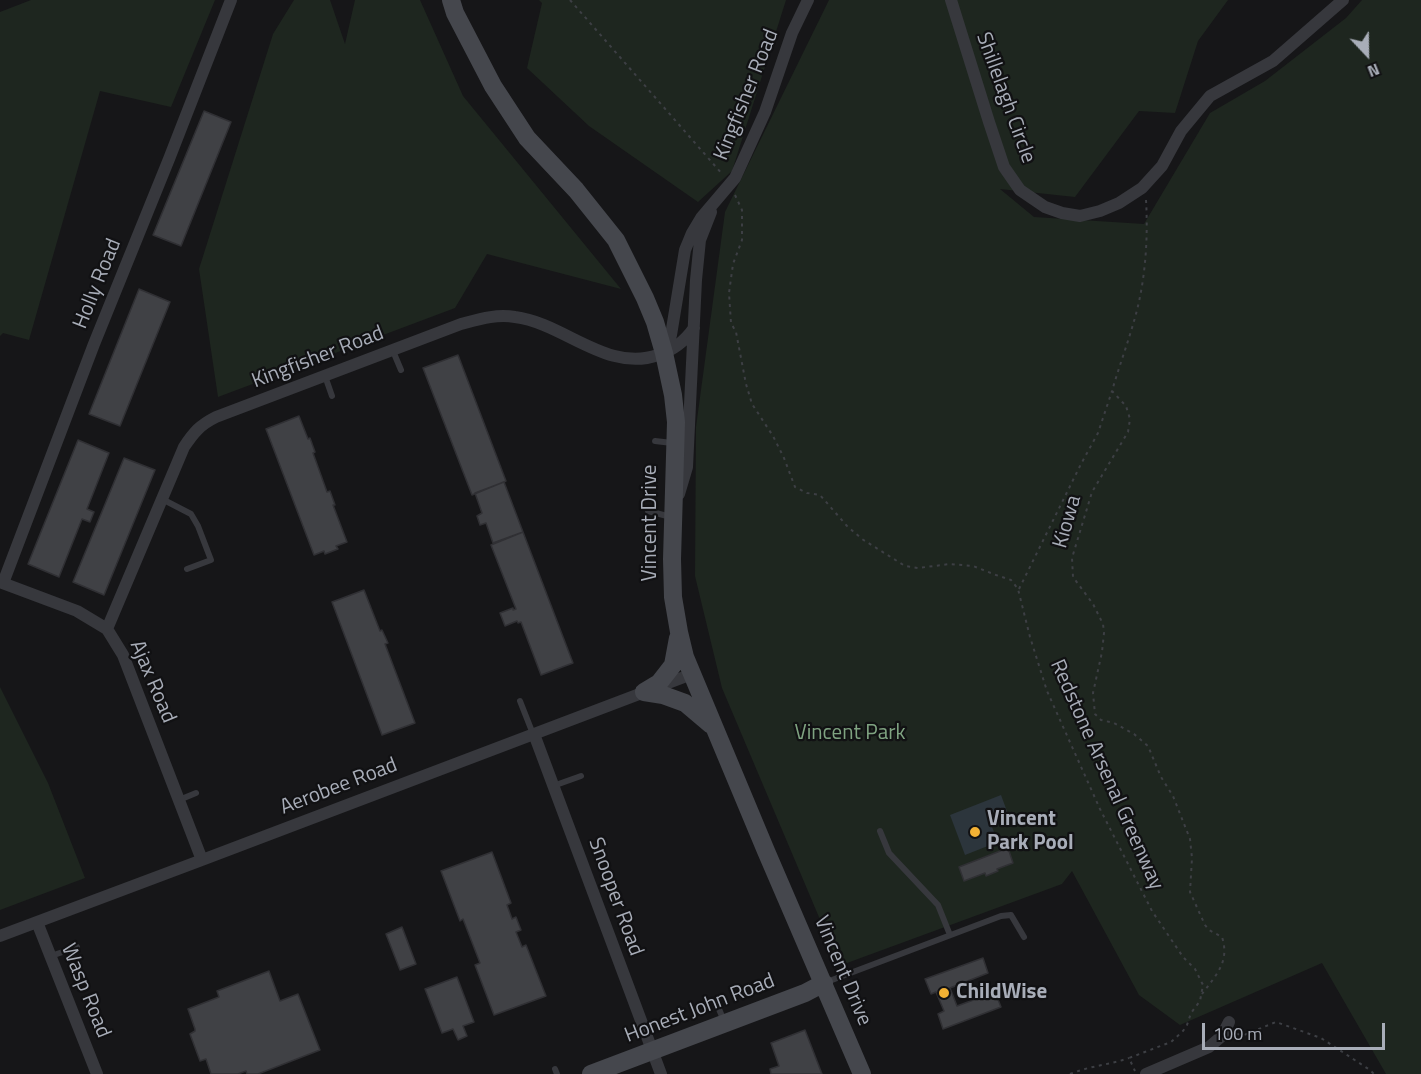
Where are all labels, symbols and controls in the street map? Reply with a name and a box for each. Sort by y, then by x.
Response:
north arrow [1337,24,1397,84]
street label: Kingfisher Road [709,26,785,164]
street label: Shillelagh Circle [970,29,1040,167]
text: N [1364,57,1383,84]
street label: Holly Road [69,235,127,333]
street label: Kingfisher Road [249,321,387,395]
street label: Vincent Drive [638,465,664,581]
street label: Kiowa [1048,493,1088,551]
street label: Ajax Road [123,637,181,727]
street label: Redstone Arsenal Greenway [1044,656,1168,894]
park label: Vincent Park [794,721,906,747]
street label: Aerobee Road [277,753,401,821]
place label: Vincent Park Pool [987,807,1074,857]
marker: Vincent Park Pool [968,825,982,839]
street label: Snooper Road [582,834,648,960]
street label: Vincent Drive [808,912,876,1030]
street label: Wasp Road [55,940,115,1042]
street label: Honest John Road [622,969,778,1049]
place label: ChildWise [956,980,1047,1006]
marker: ChildWise [937,986,951,1000]
scale bar [1205,1011,1388,1049]
text: 100 m [1213,1020,1262,1047]

